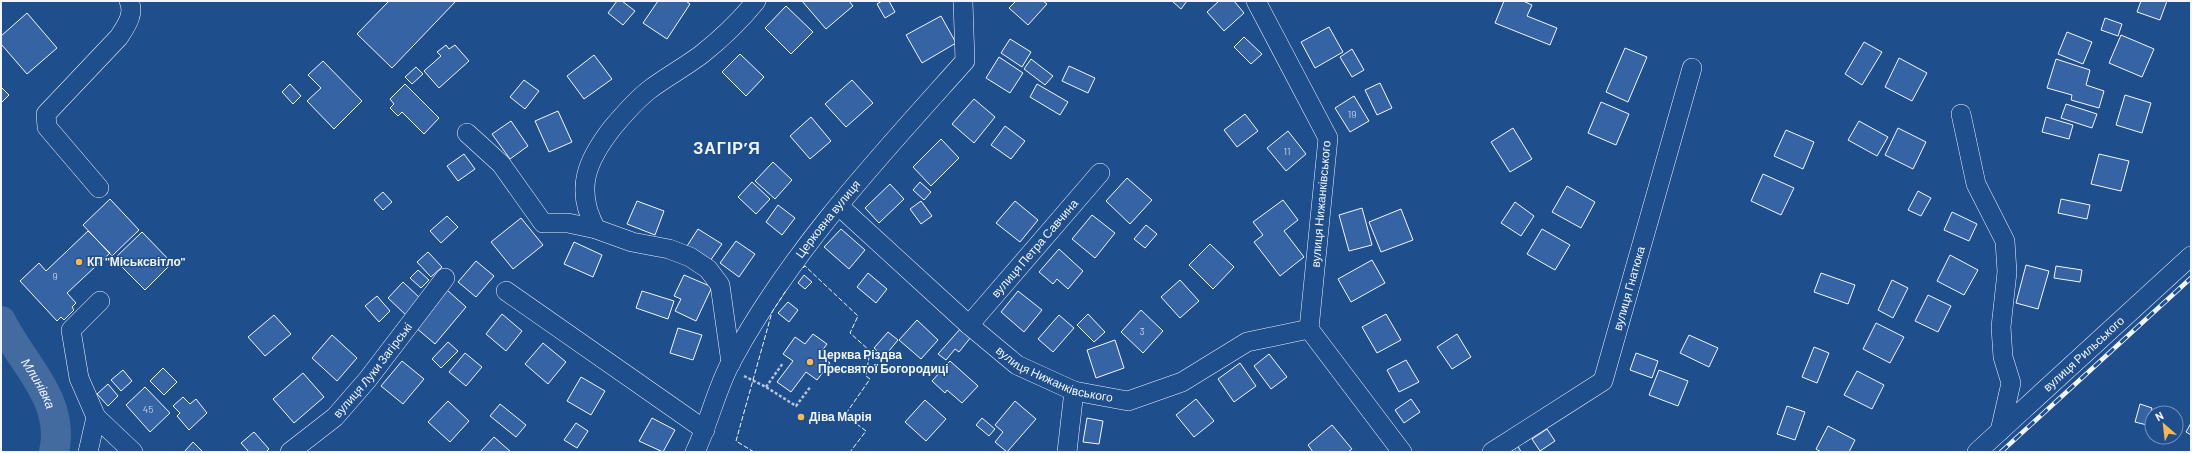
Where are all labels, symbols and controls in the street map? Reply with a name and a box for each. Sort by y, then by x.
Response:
house number: 19 [1348,108,1356,120]
district label: ЗАГІР’Я [693,138,761,157]
street label: вулиця Нижанківського [1307,140,1334,268]
house number: 11 [1283,145,1291,157]
street label: Церковна вулиця [792,177,863,261]
street label: вулиця Петра Савчина [988,196,1081,300]
street label: вулиця Гнатюка [1610,244,1647,332]
place label: КП "Міськсвітло" [87,254,186,268]
marker: КП "Міськсвітло" [74,257,84,267]
house number: 9 [52,270,58,282]
street label: вулиця Рильського [2040,313,2127,394]
street label: вулиця Луки Загірські [330,320,414,420]
house number: 3 [1139,325,1145,337]
street label: вулиця Нижанківського [994,343,1114,404]
place label: Церква Різдва Пресвятої Богородиці [818,347,949,376]
water label: Млинівка [18,355,59,411]
marker: Церква Різдва Пресвятої Богородиці [805,357,815,367]
house number: 45 [143,403,153,415]
north arrow [2144,405,2184,445]
text: N [2153,408,2165,423]
place label: Діва Марія [809,409,872,424]
marker: Діва Марія [796,412,806,422]

